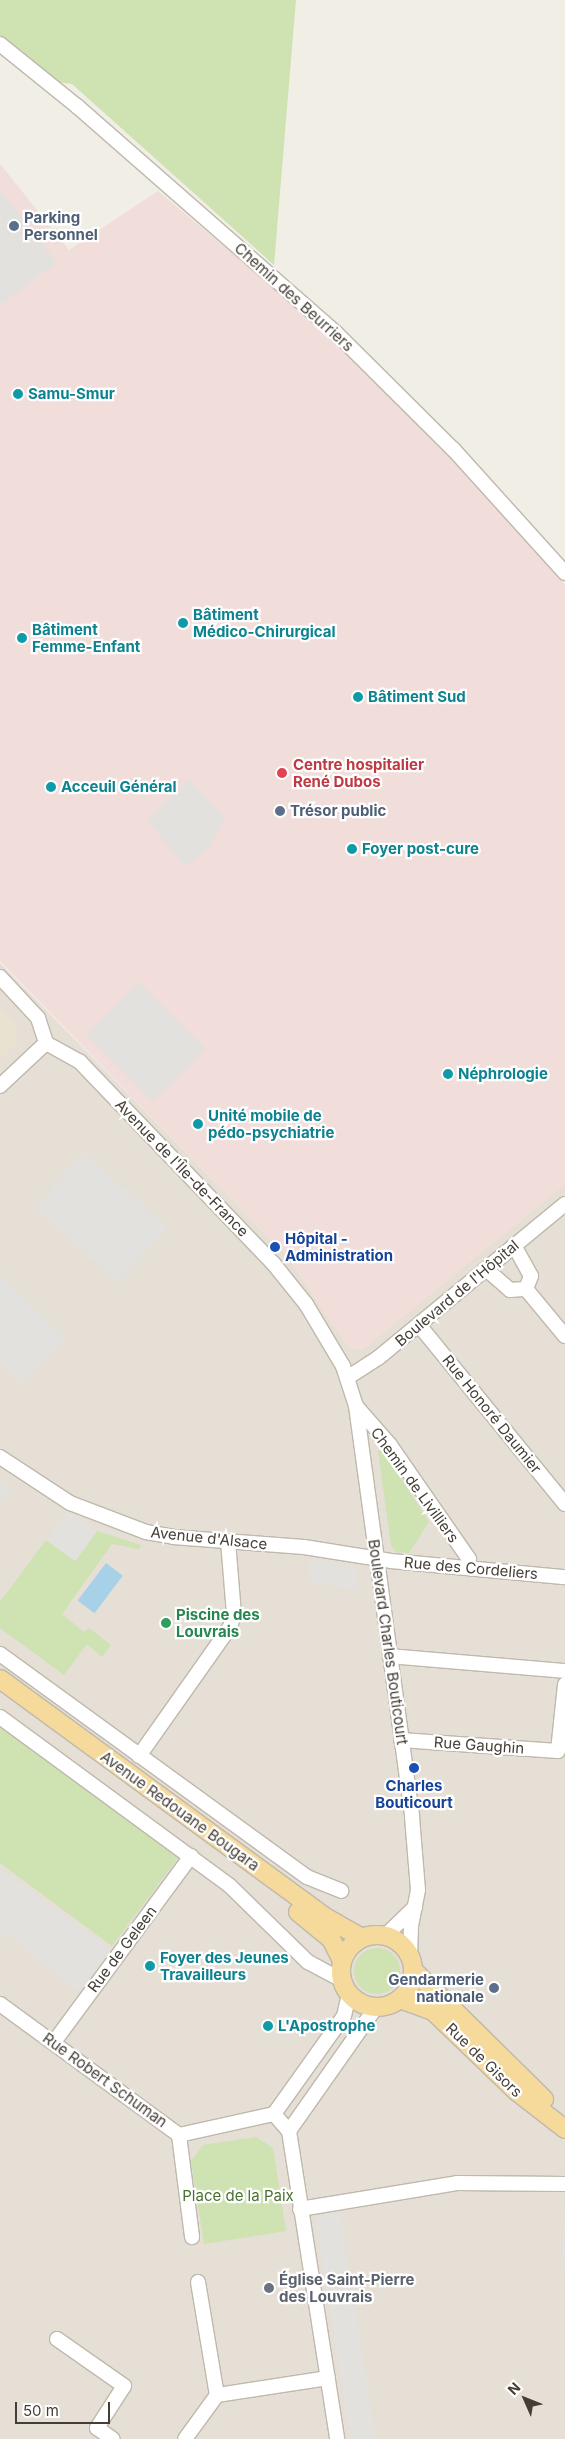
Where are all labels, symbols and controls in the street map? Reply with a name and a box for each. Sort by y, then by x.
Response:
place label: Parking Personnel [24,208,98,243]
marker: Parking Personnel [8,220,20,232]
street label: Chemin des Beurriers [231,239,357,355]
place label: Samu-Smur [28,385,115,403]
marker: Samu-Smur [12,388,24,400]
place label: Bâtiment Médico-Chirurgical [193,605,335,640]
marker: Bâtiment Médico-Chirurgical [177,617,189,629]
place label: Bâtiment Femme-Enfant [32,620,140,655]
marker: Bâtiment Femme-Enfant [16,632,28,644]
place label: Bâtiment Sud [368,688,466,706]
marker: Bâtiment Sud [352,691,364,703]
place label: Centre hospitalier René Dubos [293,755,424,790]
marker: Centre hospitalier René Dubos [275,766,289,780]
place label: Acceuil Général [61,778,177,796]
marker: Acceuil Général [45,781,57,793]
place label: Trésor public [290,802,386,820]
marker: Trésor public [274,805,286,817]
place label: Foyer post-cure [362,840,479,858]
marker: Foyer post-cure [346,843,358,855]
place label: Néphrologie [458,1065,548,1083]
marker: Néphrologie [442,1068,454,1080]
street label: Avenue de l'Île-de-France [112,1096,252,1240]
place label: Unité mobile de pédo-psychiatrie [208,1106,334,1141]
marker: Unité mobile de pédo-psychiatrie [192,1118,204,1130]
place label: Hôpital - Administration [285,1229,393,1264]
street label: Boulevard de l'Hôpital [392,1236,522,1350]
marker: Hôpital - Administration [269,1241,281,1253]
street label: Rue Honoré Daumier [439,1351,545,1477]
street label: Chemin de Livilliers [367,1424,463,1546]
street label: Avenue d'Alsace [150,1523,268,1553]
street label: Boulevard Charles Bouticourt [365,1538,411,1746]
street label: Rue des Cordeliers [403,1553,539,1583]
place label: Piscine des Louvrais [176,1605,260,1640]
marker: Piscine des Louvrais [160,1617,172,1629]
street label: Rue Gaughin [433,1733,525,1757]
street label: Avenue Redouane Bougara [97,1747,263,1875]
marker: Charles Bouticourt [408,1762,420,1774]
place label: Charles Bouticourt [375,1776,453,1811]
street label: Rue de Geleen [84,1902,160,1996]
place label: Foyer des Jeunes Travailleurs [160,1948,289,1983]
marker: Foyer des Jeunes Travailleurs [144,1960,156,1972]
place label: Gendarmerie nationale [388,1970,484,2005]
marker: Gendarmerie nationale [488,1982,500,1994]
place label: L'Apostrophe [278,2017,375,2035]
street label: Rue de Gisors [442,2019,526,2101]
marker: L'Apostrophe [262,2020,274,2032]
street label: Rue Robert Schuman [39,2029,171,2131]
park label: Place de la Paix [182,2187,294,2205]
place label: Église Saint-Pierre des Louvrais [279,2270,414,2305]
marker: Église Saint-Pierre des Louvrais [263,2282,275,2294]
north arrow [500,2374,550,2424]
text: N [504,2378,524,2398]
scale bar [18,2392,112,2424]
text: 50 m [23,2401,59,2420]

